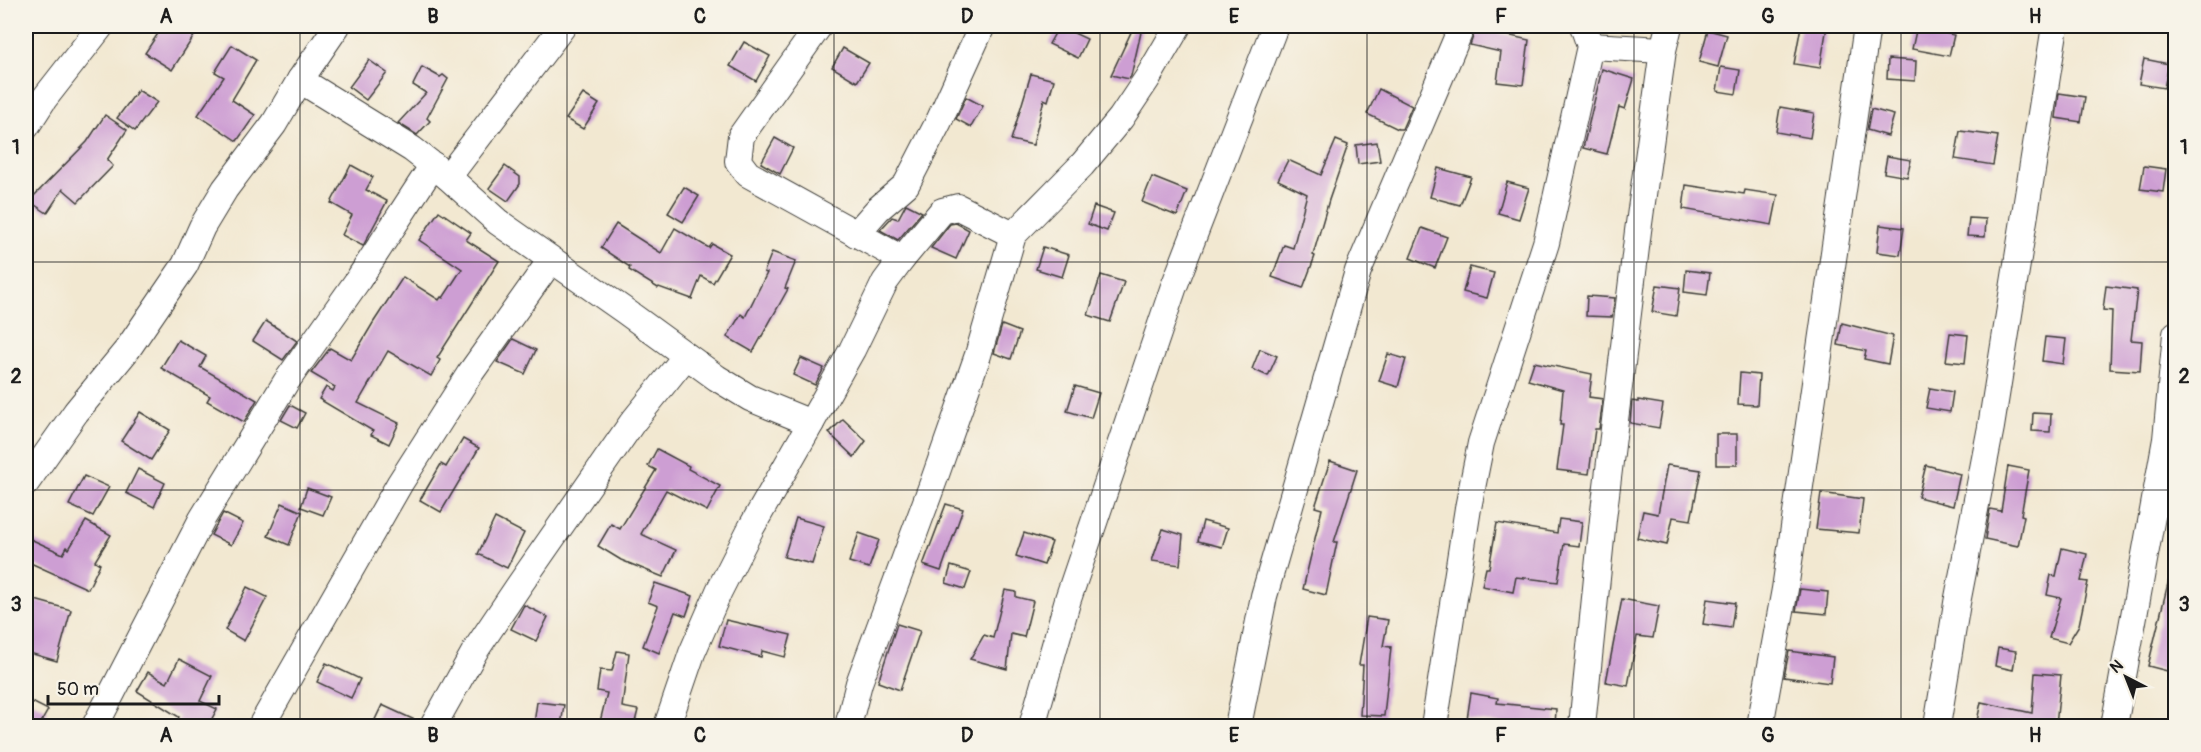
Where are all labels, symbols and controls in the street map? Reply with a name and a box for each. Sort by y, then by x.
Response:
text: A [160,4,173,29]
text: B [427,4,439,29]
text: C [694,4,706,29]
text: D [961,4,974,29]
text: E [1229,4,1240,29]
text: F [1495,4,1507,29]
text: G [1761,4,1775,29]
text: H [2029,4,2042,29]
text: 1 [12,135,20,160]
text: 1 [2180,135,2188,160]
text: 2 [10,364,22,389]
text: 2 [2178,364,2190,389]
text: 3 [10,592,22,617]
text: 3 [2178,592,2190,617]
north arrow [2096,647,2156,707]
text: N [2106,655,2127,678]
scale bar [48,668,219,706]
text: 50 m [57,678,99,701]
text: A [160,723,173,748]
text: B [427,723,439,748]
text: C [694,723,706,748]
text: D [961,723,974,748]
text: E [1229,723,1240,748]
text: F [1495,723,1507,748]
text: G [1761,723,1775,748]
text: H [2029,723,2042,748]

